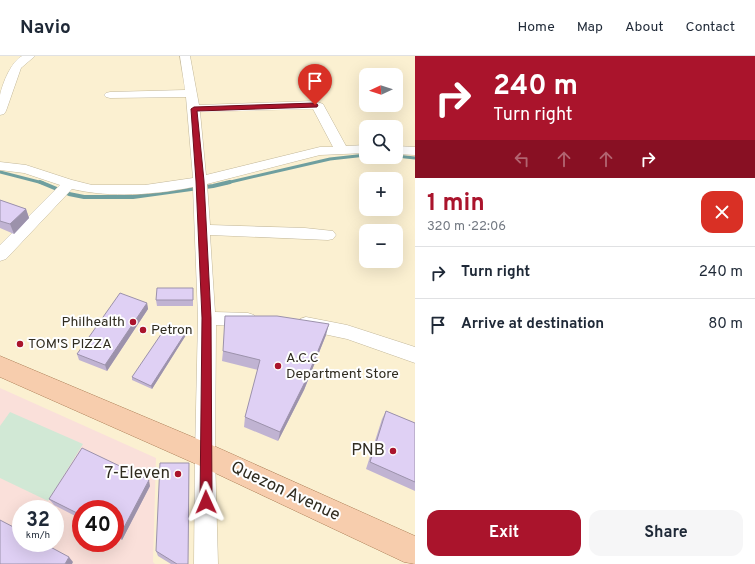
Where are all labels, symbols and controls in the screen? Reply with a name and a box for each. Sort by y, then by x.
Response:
text: Navio [20,16,71,40]
text: Home [518,19,555,36]
text: Map [577,19,603,36]
text: About [625,19,664,36]
text: Contact [686,19,735,36]
pin [298,64,332,105]
north arrow [359,68,403,112]
map controls [359,68,403,268]
text: 240 m [493,69,578,105]
icon: arrive [304,70,326,92]
icon: right [427,72,479,124]
text: Turn right [493,104,573,127]
button: search [359,120,403,164]
icon: left [511,148,533,170]
icon: ahead [553,148,575,170]
icon: ahead [595,148,617,170]
icon: right [637,148,659,170]
button: + [359,172,403,216]
text: 1 min [427,189,485,219]
button: close [701,191,743,233]
text: 320 m · 22:06 [427,219,506,235]
button: − [359,224,403,268]
icon: right [427,262,449,284]
text: Turn right [461,263,530,282]
text: 240 m [699,263,743,282]
place label: Philhealth [62,314,125,331]
icon: arrive [427,314,449,336]
text: Arrive at destination [461,315,604,334]
text: 80 m [708,315,743,334]
marker: Philhealth [128,317,138,327]
place label: Petron [151,322,193,339]
marker: Petron [138,325,148,335]
place label: TOM'S PIZZA [28,336,112,353]
marker: TOM'S PIZZA [15,339,25,349]
place label: A.C.C Department Store [286,350,399,383]
marker: A.C.C Department Store [273,361,283,371]
place label: PNB [351,440,385,462]
marker: PNB [388,446,398,456]
street label: Quezon Avenue [227,457,343,527]
place label: 7-Eleven [104,463,170,485]
marker: 7-Eleven [173,469,183,479]
position arrow [185,481,227,523]
speed limit sign: 40 [72,500,124,552]
text: 32 [26,508,50,534]
button: Exit [427,510,581,556]
button: Share [589,510,743,556]
text: km/h [26,529,50,542]

